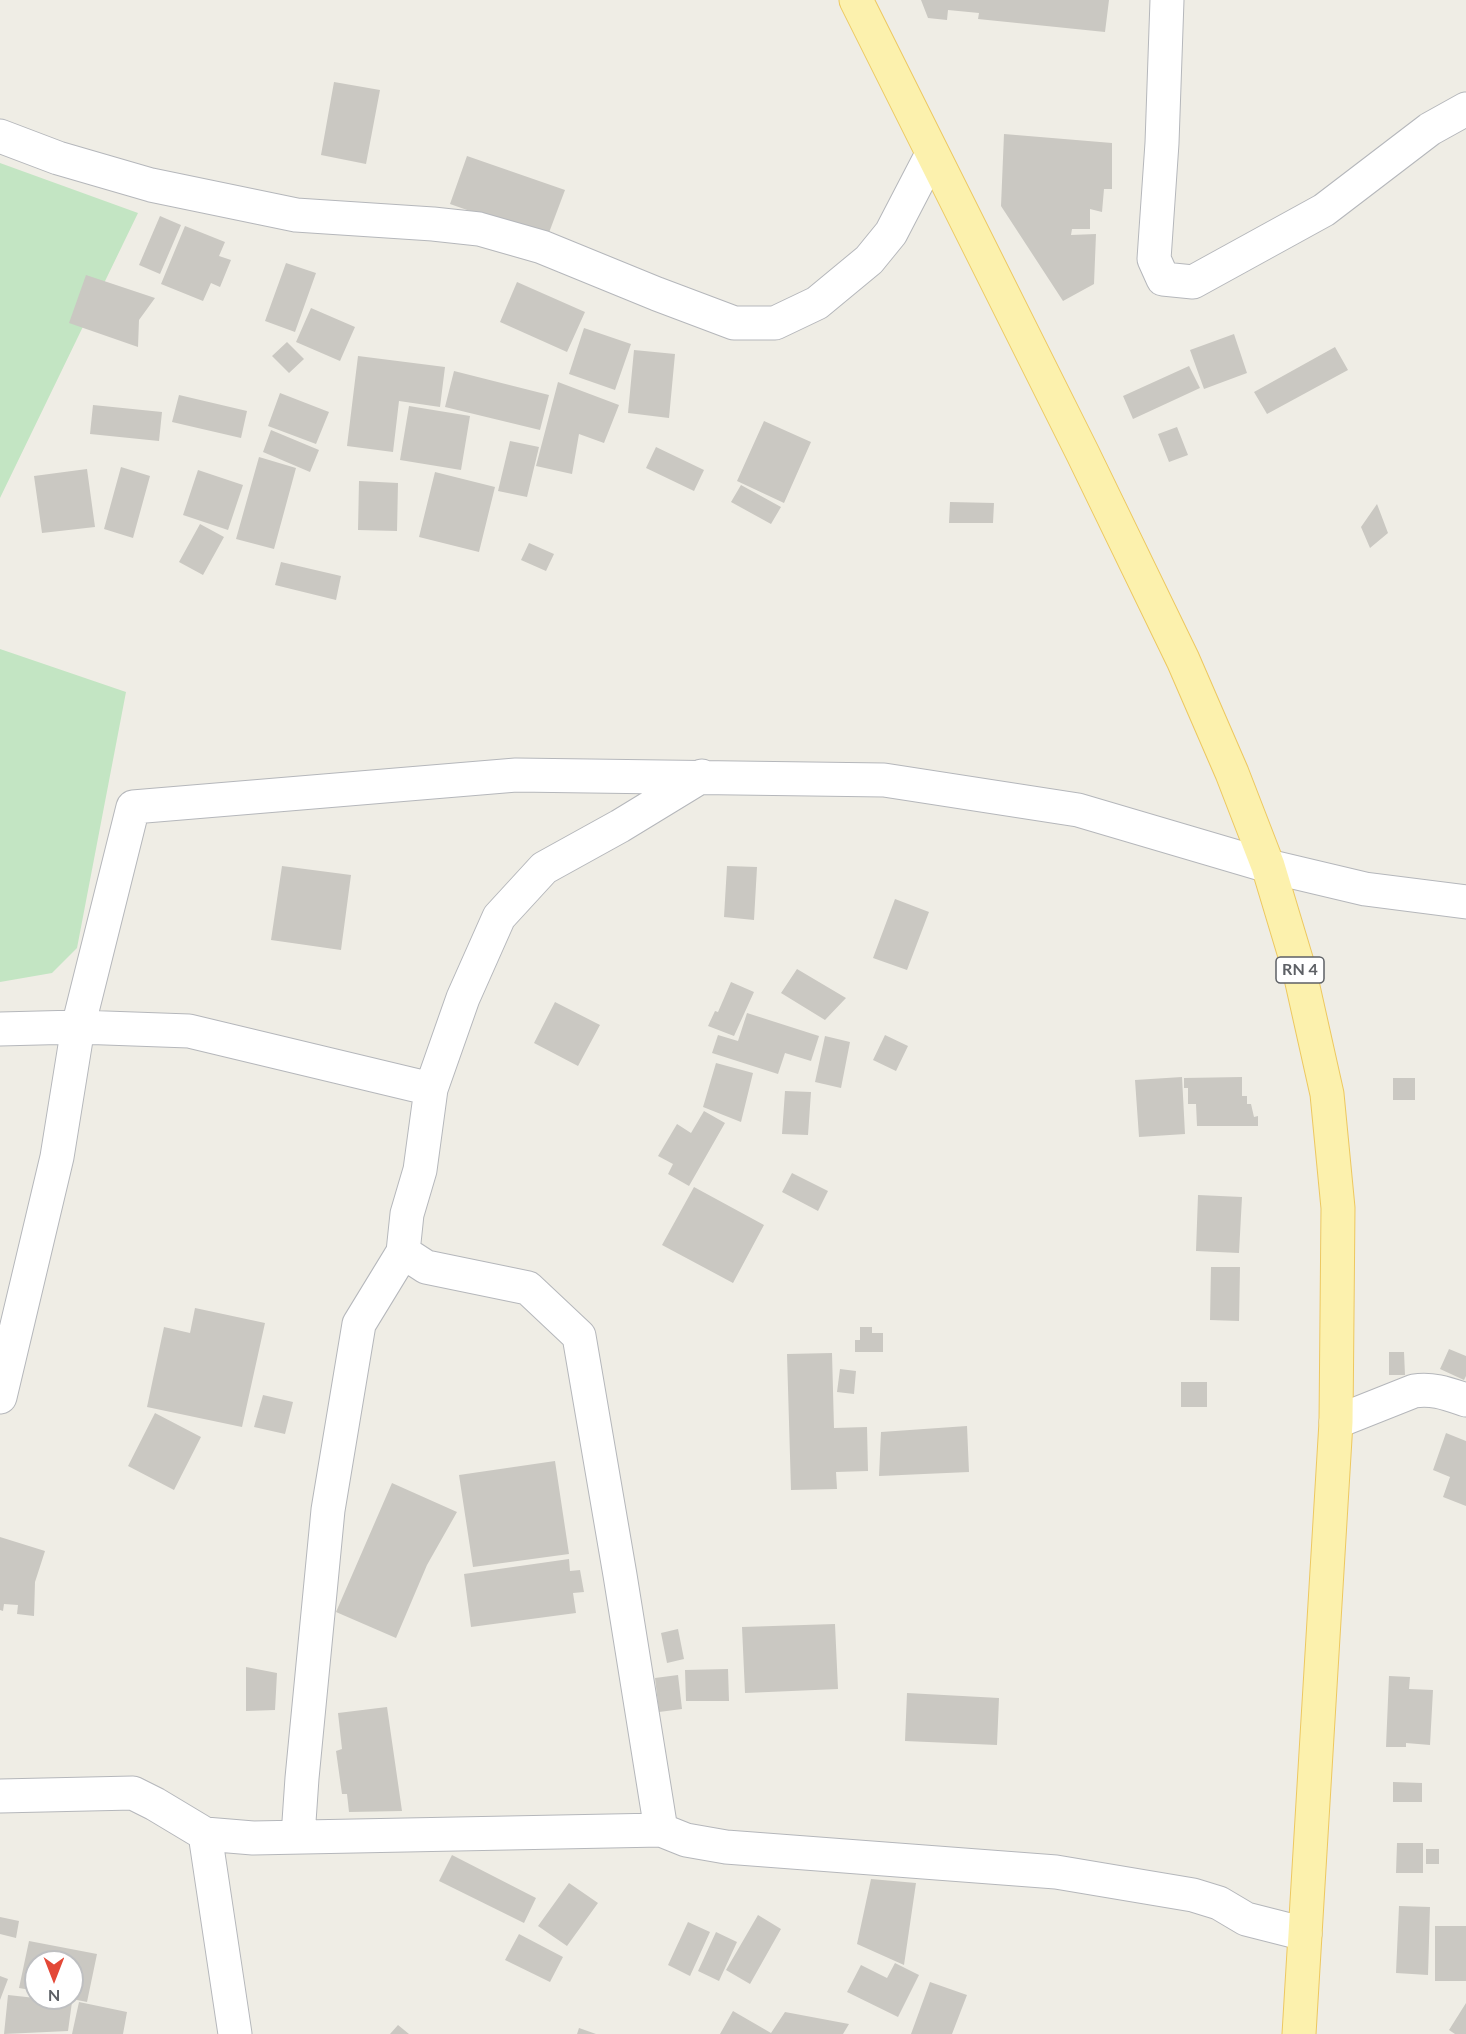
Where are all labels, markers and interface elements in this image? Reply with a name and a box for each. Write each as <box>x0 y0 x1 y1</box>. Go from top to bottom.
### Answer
road number: RN 4 <box>1276 957 1324 983</box>
north arrow <box>24 1950 84 2010</box>
text: N <box>48 1987 60 2006</box>

